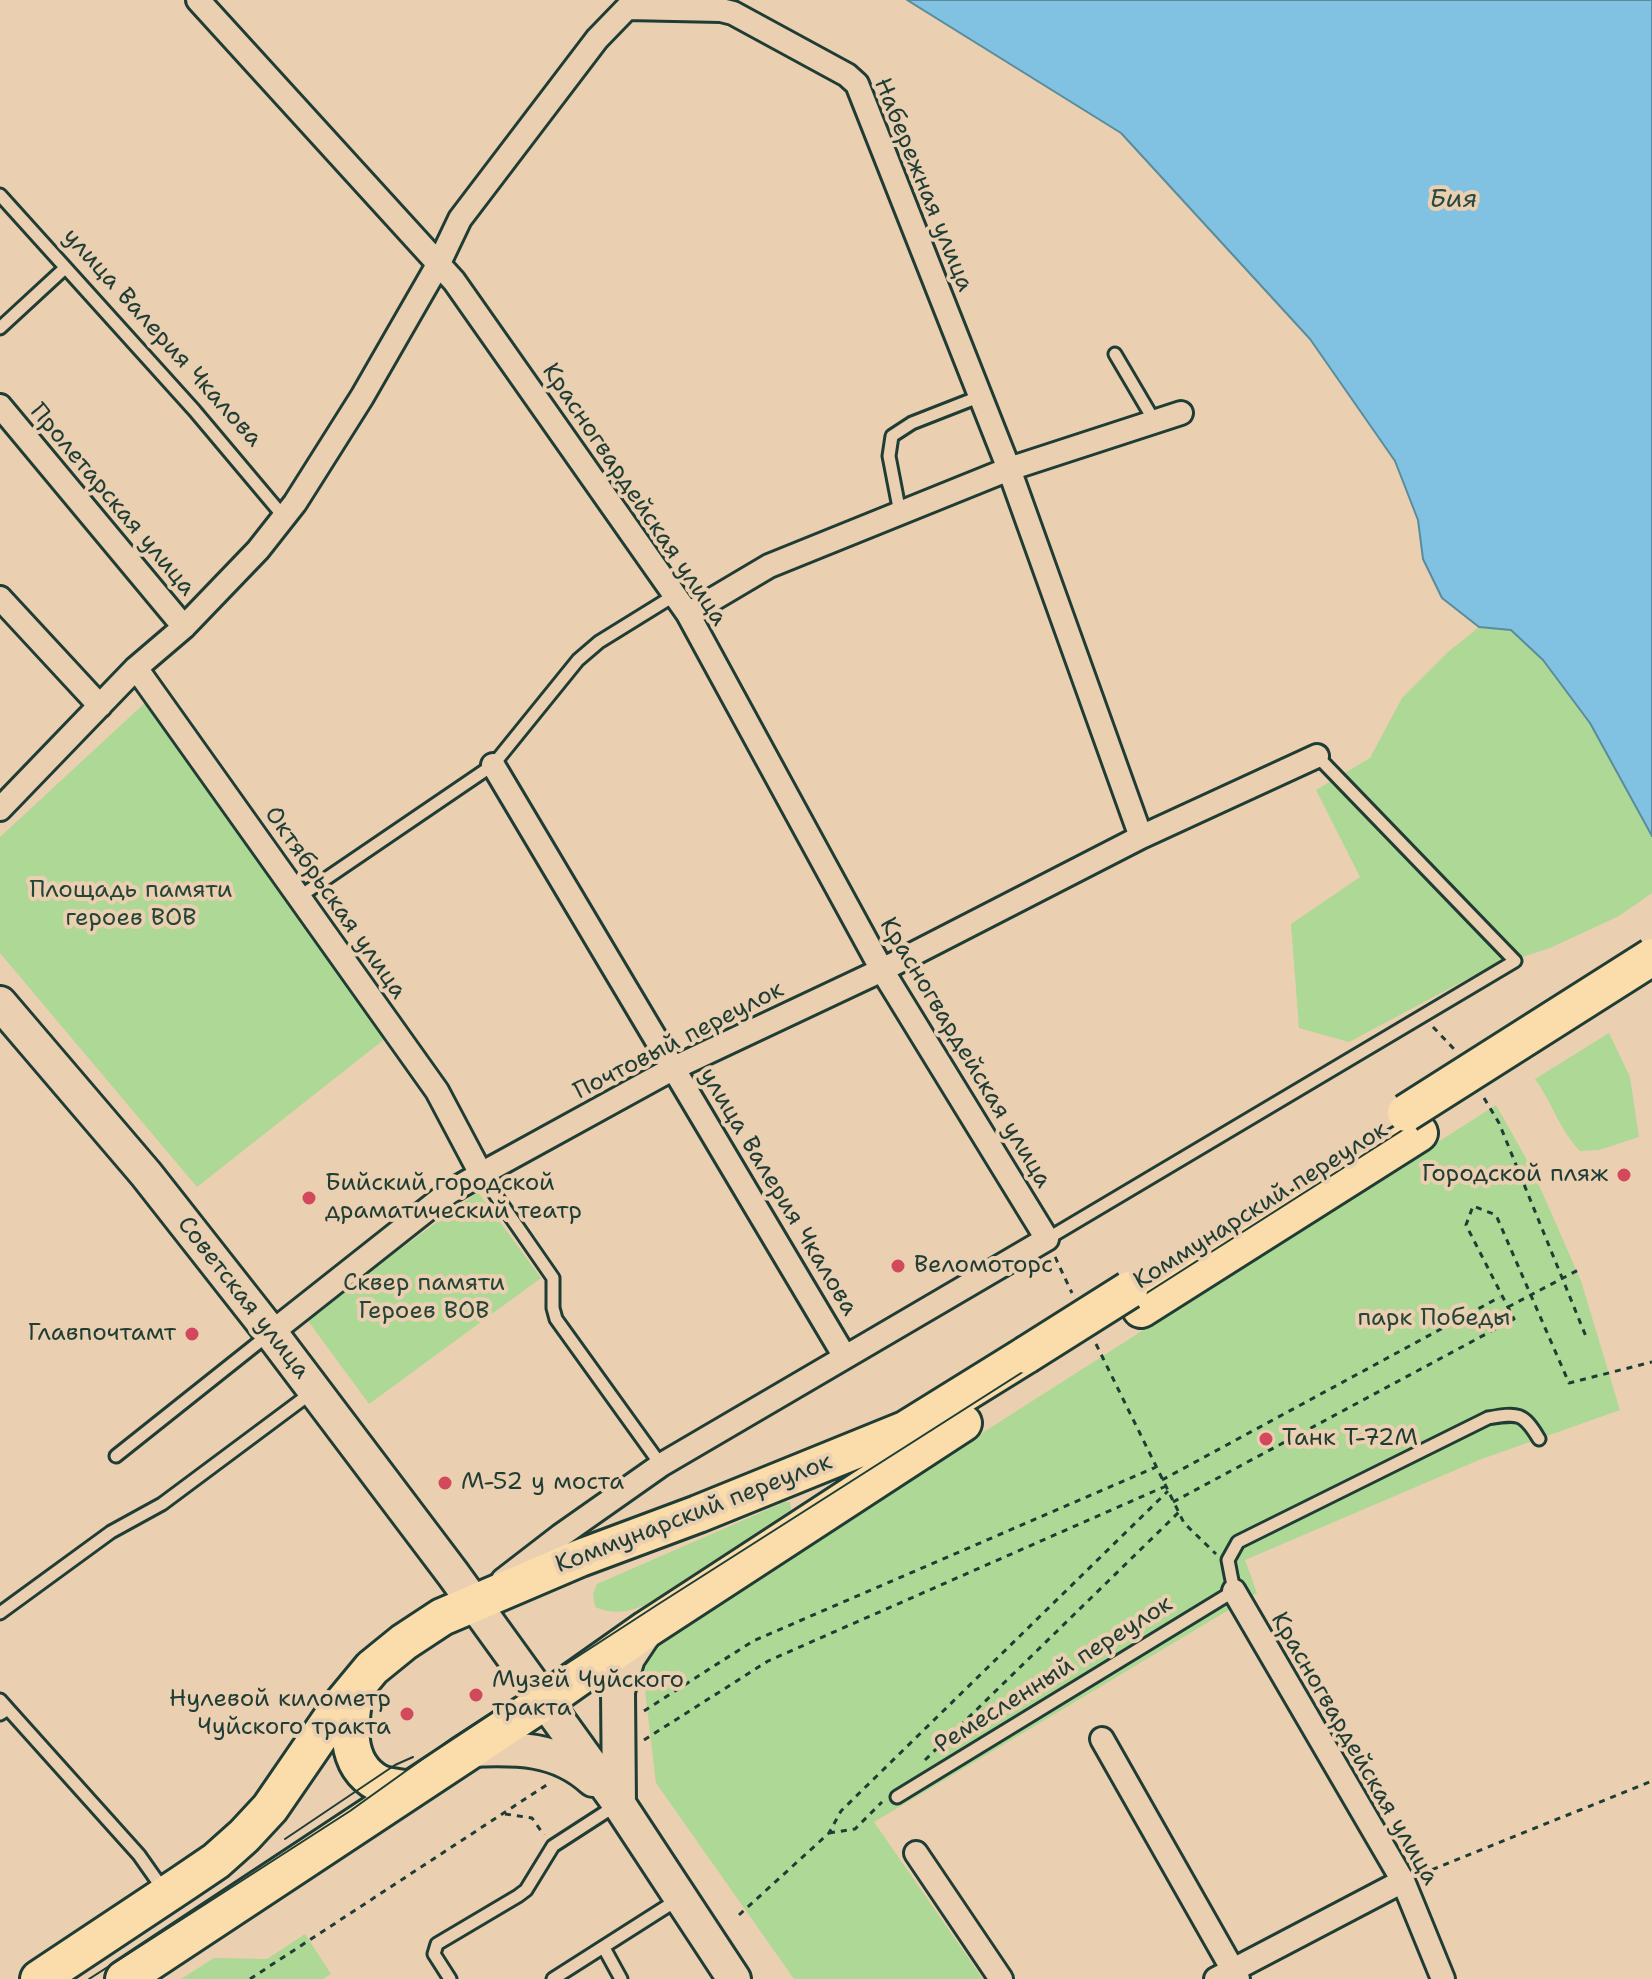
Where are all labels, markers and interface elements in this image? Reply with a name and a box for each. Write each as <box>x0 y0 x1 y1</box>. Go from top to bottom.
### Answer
street label: Набережная улица <box>867 74 979 296</box>
water label: Бия <box>1429 184 1477 216</box>
street label: улица Валерия Чкалова <box>56 223 268 453</box>
street label: Красногвардейская улица <box>535 358 733 632</box>
street label: Пролетарская улица <box>23 398 201 602</box>
street label: Октябрьская улица <box>258 801 412 1005</box>
park label: Площадь памяти героев ВОВ <box>29 877 233 933</box>
street label: Красногвардейская улица <box>873 913 1057 1193</box>
street label: Почтовый переулок <box>569 976 789 1106</box>
street label: улица Валерия Чкалова <box>693 1063 863 1321</box>
street label: Коммунарский переулок <box>1129 1116 1393 1296</box>
place label: Городской пляж <box>1422 1161 1608 1189</box>
marker: Городской пляж <box>1615 1166 1633 1184</box>
place label: Бийский городской драматический театр <box>325 1170 582 1226</box>
marker: Бийский городской драматический театр <box>300 1189 318 1207</box>
street label: Советская улица <box>171 1211 315 1385</box>
place label: Веломоторс <box>914 1252 1053 1280</box>
marker: Веломоторс <box>889 1257 907 1275</box>
park label: Сквер памяти Героев ВОВ <box>343 1270 505 1326</box>
park label: парк Победы <box>1357 1305 1511 1333</box>
place label: Главпочтамт <box>28 1320 176 1348</box>
marker: Главпочтамт <box>183 1325 201 1343</box>
place label: Танк Т-72М <box>1282 1425 1418 1453</box>
marker: Танк Т-72М <box>1257 1430 1275 1448</box>
street label: Коммунарский переулок <box>552 1448 836 1580</box>
place label: М-52 у моста <box>461 1469 624 1497</box>
marker: М-52 у моста <box>436 1474 454 1492</box>
street label: Ремесленный переулок <box>930 1590 1178 1760</box>
street label: Красногвардейская улица <box>1264 1607 1444 1891</box>
place label: Музей Чуйского тракта <box>492 1667 684 1723</box>
place label: Нулевой километр Чуйского тракта <box>169 1686 391 1742</box>
marker: Музей Чуйского тракта <box>467 1686 485 1704</box>
marker: Нулевой километр Чуйского тракта <box>398 1705 416 1723</box>

